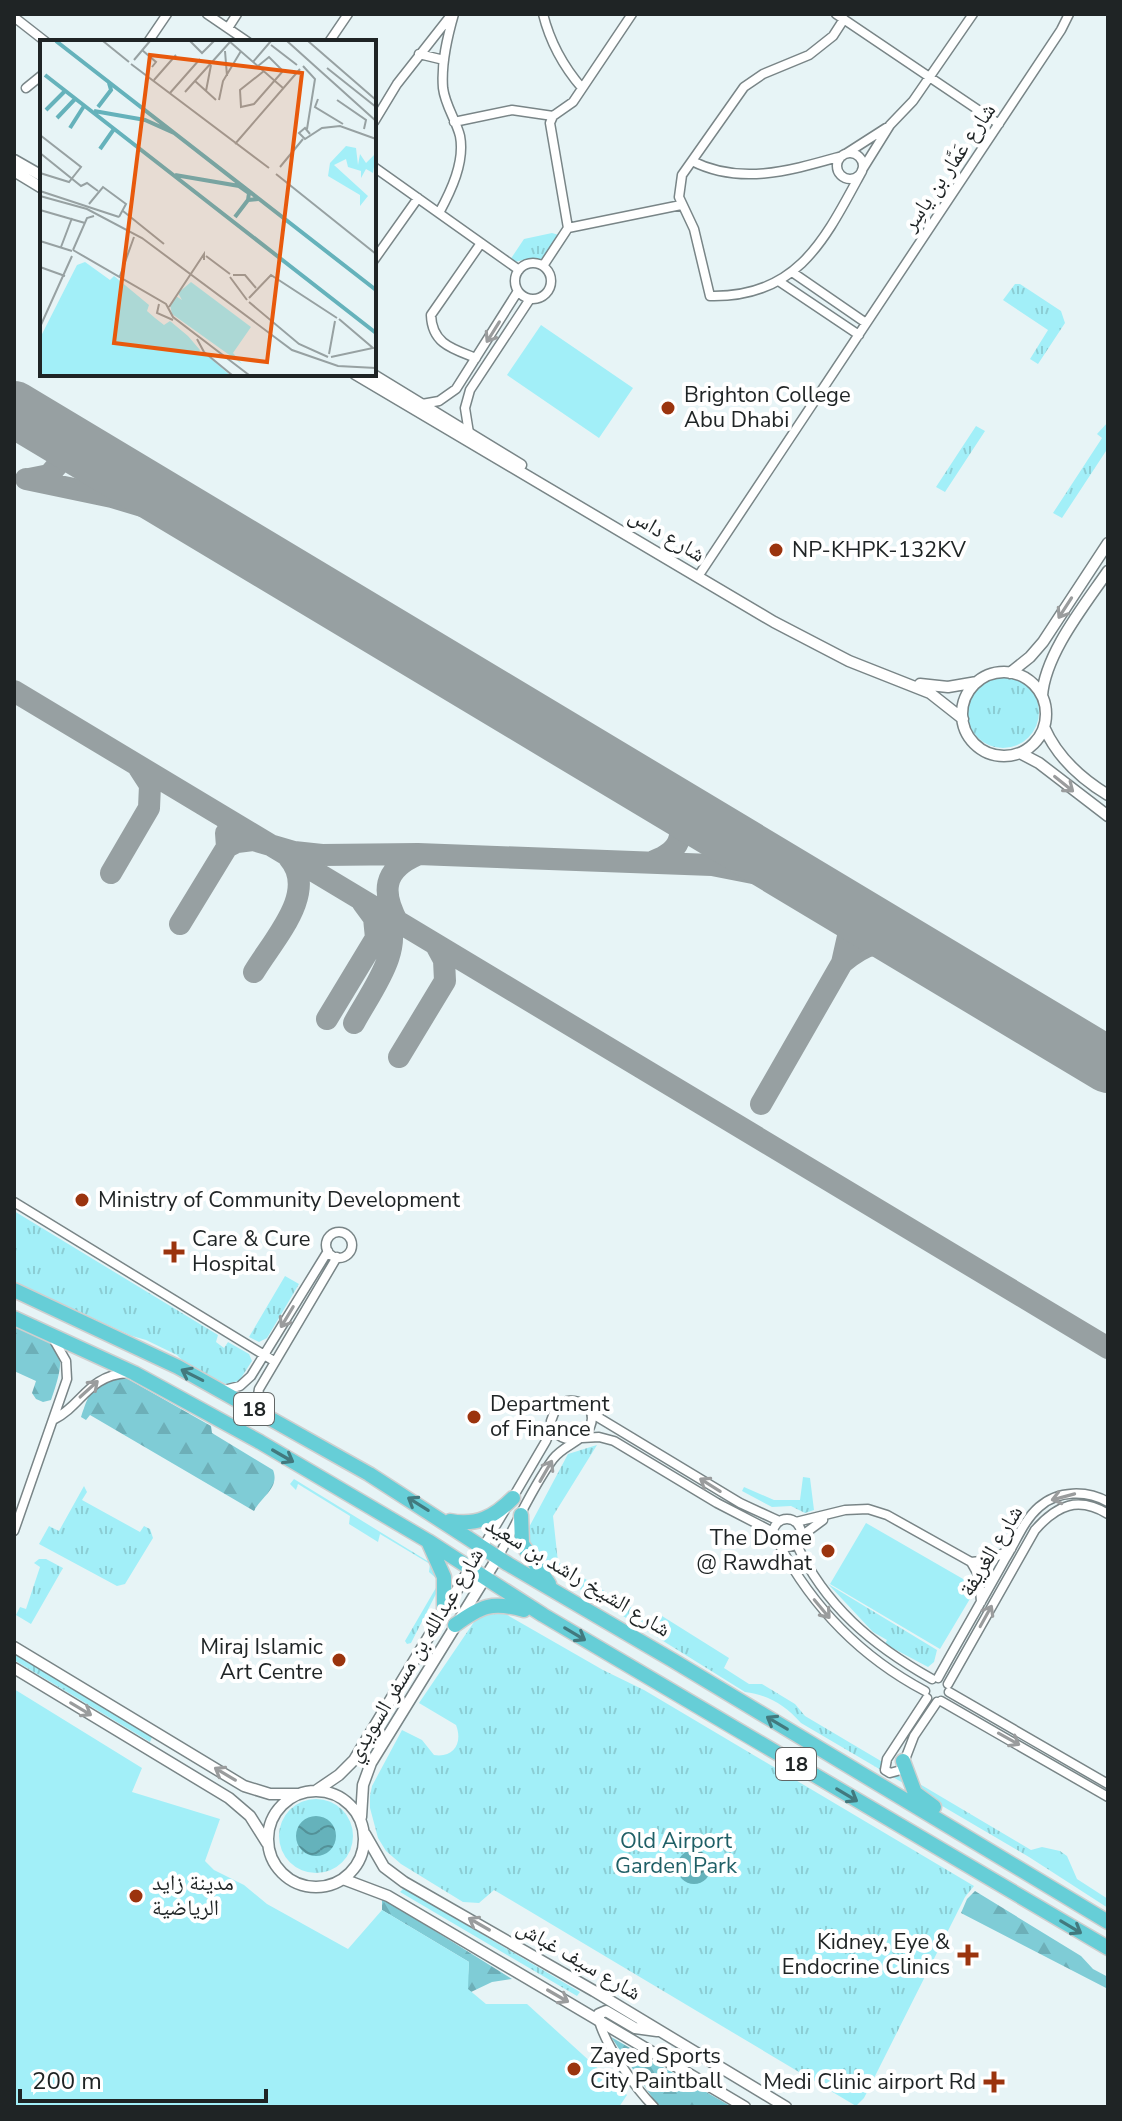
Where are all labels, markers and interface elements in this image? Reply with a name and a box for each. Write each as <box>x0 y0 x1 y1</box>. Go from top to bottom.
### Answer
inset map <box>40 40 376 376</box>
street label: شارع عَمَّار بن ياسِر <box>895 97 1003 238</box>
one-way arrow <box>484 320 501 342</box>
place label: Brighton College Abu Dhabi <box>684 380 851 435</box>
marker: Brighton College Abu Dhabi <box>659 399 677 417</box>
street label: شارع داس <box>623 500 711 570</box>
place label: NP-KHPK-132KV <box>792 535 967 565</box>
marker: NP-KHPK-132KV <box>767 541 785 559</box>
one-way arrow <box>1057 596 1073 619</box>
one-way arrow <box>1053 775 1074 792</box>
place label: Ministry of Community Development <box>98 1185 460 1215</box>
marker: Ministry of Community Development <box>73 1191 91 1209</box>
place label: Care & Cure Hospital <box>192 1224 310 1279</box>
marker: Care & Cure Hospital <box>163 1241 185 1263</box>
one-way arrow <box>279 1305 295 1328</box>
one-way arrow <box>181 1367 205 1382</box>
one-way arrow <box>79 1380 99 1398</box>
place label: Department of Finance <box>490 1389 610 1444</box>
road number: 18 <box>234 1393 274 1425</box>
marker: Department of Finance <box>465 1408 483 1426</box>
one-way arrow <box>270 1449 294 1464</box>
one-way arrow <box>538 1460 554 1483</box>
one-way arrow <box>699 1477 722 1493</box>
one-way arrow <box>1050 1490 1076 1505</box>
one-way arrow <box>407 1495 430 1511</box>
street label: شارع الغريفة <box>952 1500 1030 1602</box>
street label: شارع الشيخ راشد بن سعيد <box>480 1510 676 1644</box>
place label: The Dome @ Rawdhat <box>696 1523 812 1578</box>
street label: شارع عبدالله بن مسفر السويدي <box>339 1542 492 1769</box>
marker: The Dome @ Rawdhat <box>819 1542 837 1560</box>
one-way arrow <box>813 1599 831 1619</box>
one-way arrow <box>979 1605 995 1628</box>
one-way arrow <box>563 1626 586 1642</box>
place label: Miraj Islamic Art Centre <box>200 1632 323 1687</box>
marker: Miraj Islamic Art Centre <box>330 1651 348 1669</box>
one-way arrow <box>69 1701 92 1717</box>
one-way arrow <box>766 1715 789 1731</box>
one-way arrow <box>997 1732 1021 1747</box>
road number: 18 <box>776 1748 816 1780</box>
one-way arrow <box>214 1766 237 1782</box>
one-way arrow <box>835 1787 858 1803</box>
park label: Old Airport Garden Park <box>615 1826 738 1881</box>
place label: مدينة زايد الرياضية <box>152 1868 234 1923</box>
marker: مدينة زايد الرياضية <box>127 1887 145 1905</box>
street label: شارع سيف غباش <box>511 1912 647 2008</box>
one-way arrow <box>467 1916 491 1931</box>
one-way arrow <box>1059 1919 1082 1935</box>
place label: Kidney, Eye & Endocrine Clinics <box>782 1927 951 1982</box>
marker: Kidney, Eye & Endocrine Clinics <box>957 1944 979 1966</box>
one-way arrow <box>546 1989 570 2004</box>
place label: Zayed Sports City Paintball <box>590 2041 723 2096</box>
scale bar <box>20 2053 266 2103</box>
marker: Zayed Sports City Paintball <box>565 2060 583 2078</box>
text: 200 m <box>32 2065 102 2097</box>
place label: Medi Clinic airport Rd <box>763 2067 976 2097</box>
marker: Medi Clinic airport Rd <box>983 2071 1005 2093</box>

